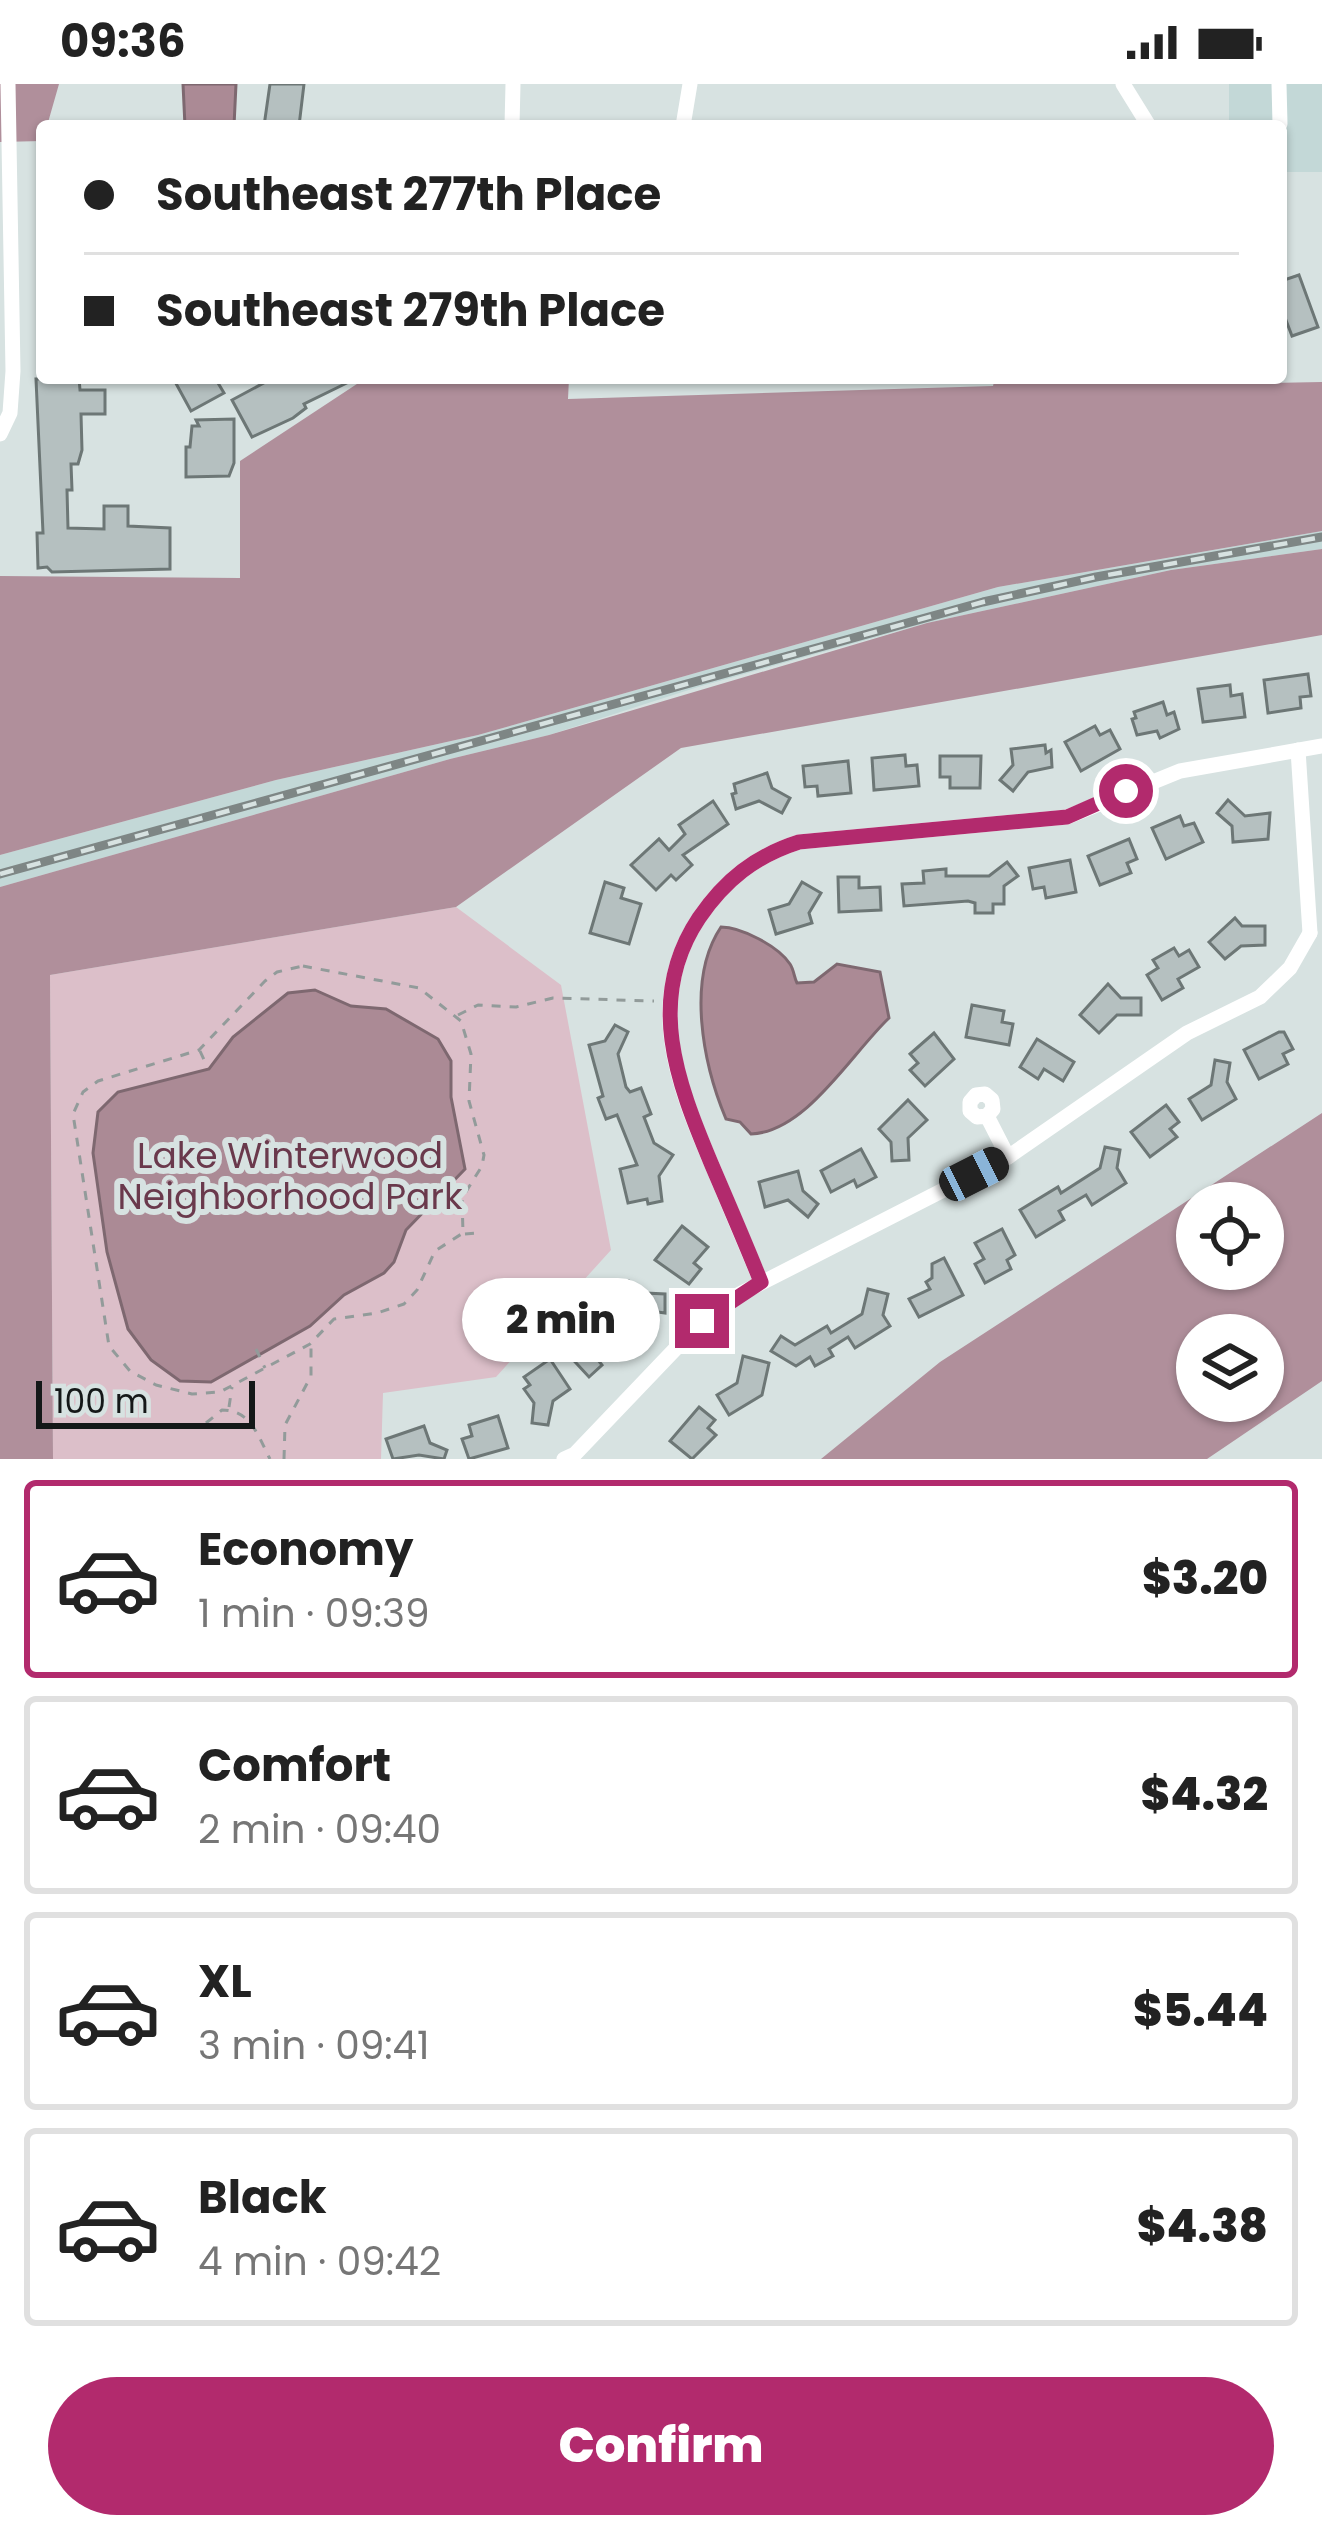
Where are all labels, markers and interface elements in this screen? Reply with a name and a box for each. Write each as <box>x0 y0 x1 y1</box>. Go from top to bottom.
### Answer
text: 09:36 <box>60 10 186 73</box>
text: Southeast 277th Place <box>156 163 661 226</box>
text: Southeast 279th Place <box>156 279 665 342</box>
route start <box>1099 764 1153 818</box>
park label: Lake Winterwood Neighborhood Park <box>118 1130 463 1222</box>
car <box>934 1142 1014 1206</box>
map controls <box>1176 1182 1284 1422</box>
button: locate <box>1176 1182 1284 1290</box>
callout: 2 min <box>462 1279 660 1363</box>
text: 2 min <box>506 1292 616 1347</box>
route end <box>675 1294 729 1348</box>
button: layers <box>1176 1314 1284 1422</box>
scale bar <box>36 1375 255 1428</box>
text: 100 m <box>54 1378 149 1425</box>
text: Economy <box>198 1518 413 1581</box>
icon: car <box>54 1525 162 1633</box>
text: $3.20 <box>1142 1547 1268 1610</box>
text: 1 min · 09:39 <box>198 1586 430 1641</box>
text: Comfort <box>198 1734 391 1797</box>
icon: car <box>54 1741 162 1849</box>
text: $4.32 <box>1141 1763 1268 1826</box>
text: 2 min · 09:40 <box>198 1802 441 1857</box>
text: XL <box>198 1950 252 2013</box>
icon: car <box>54 1957 162 2065</box>
text: $5.44 <box>1133 1979 1268 2042</box>
text: 3 min · 09:41 <box>198 2018 430 2073</box>
text: Black <box>198 2166 327 2229</box>
icon: car <box>54 2173 162 2281</box>
text: $4.38 <box>1137 2195 1268 2258</box>
text: 4 min · 09:42 <box>198 2234 441 2289</box>
button: Confirm <box>48 2377 1274 2515</box>

